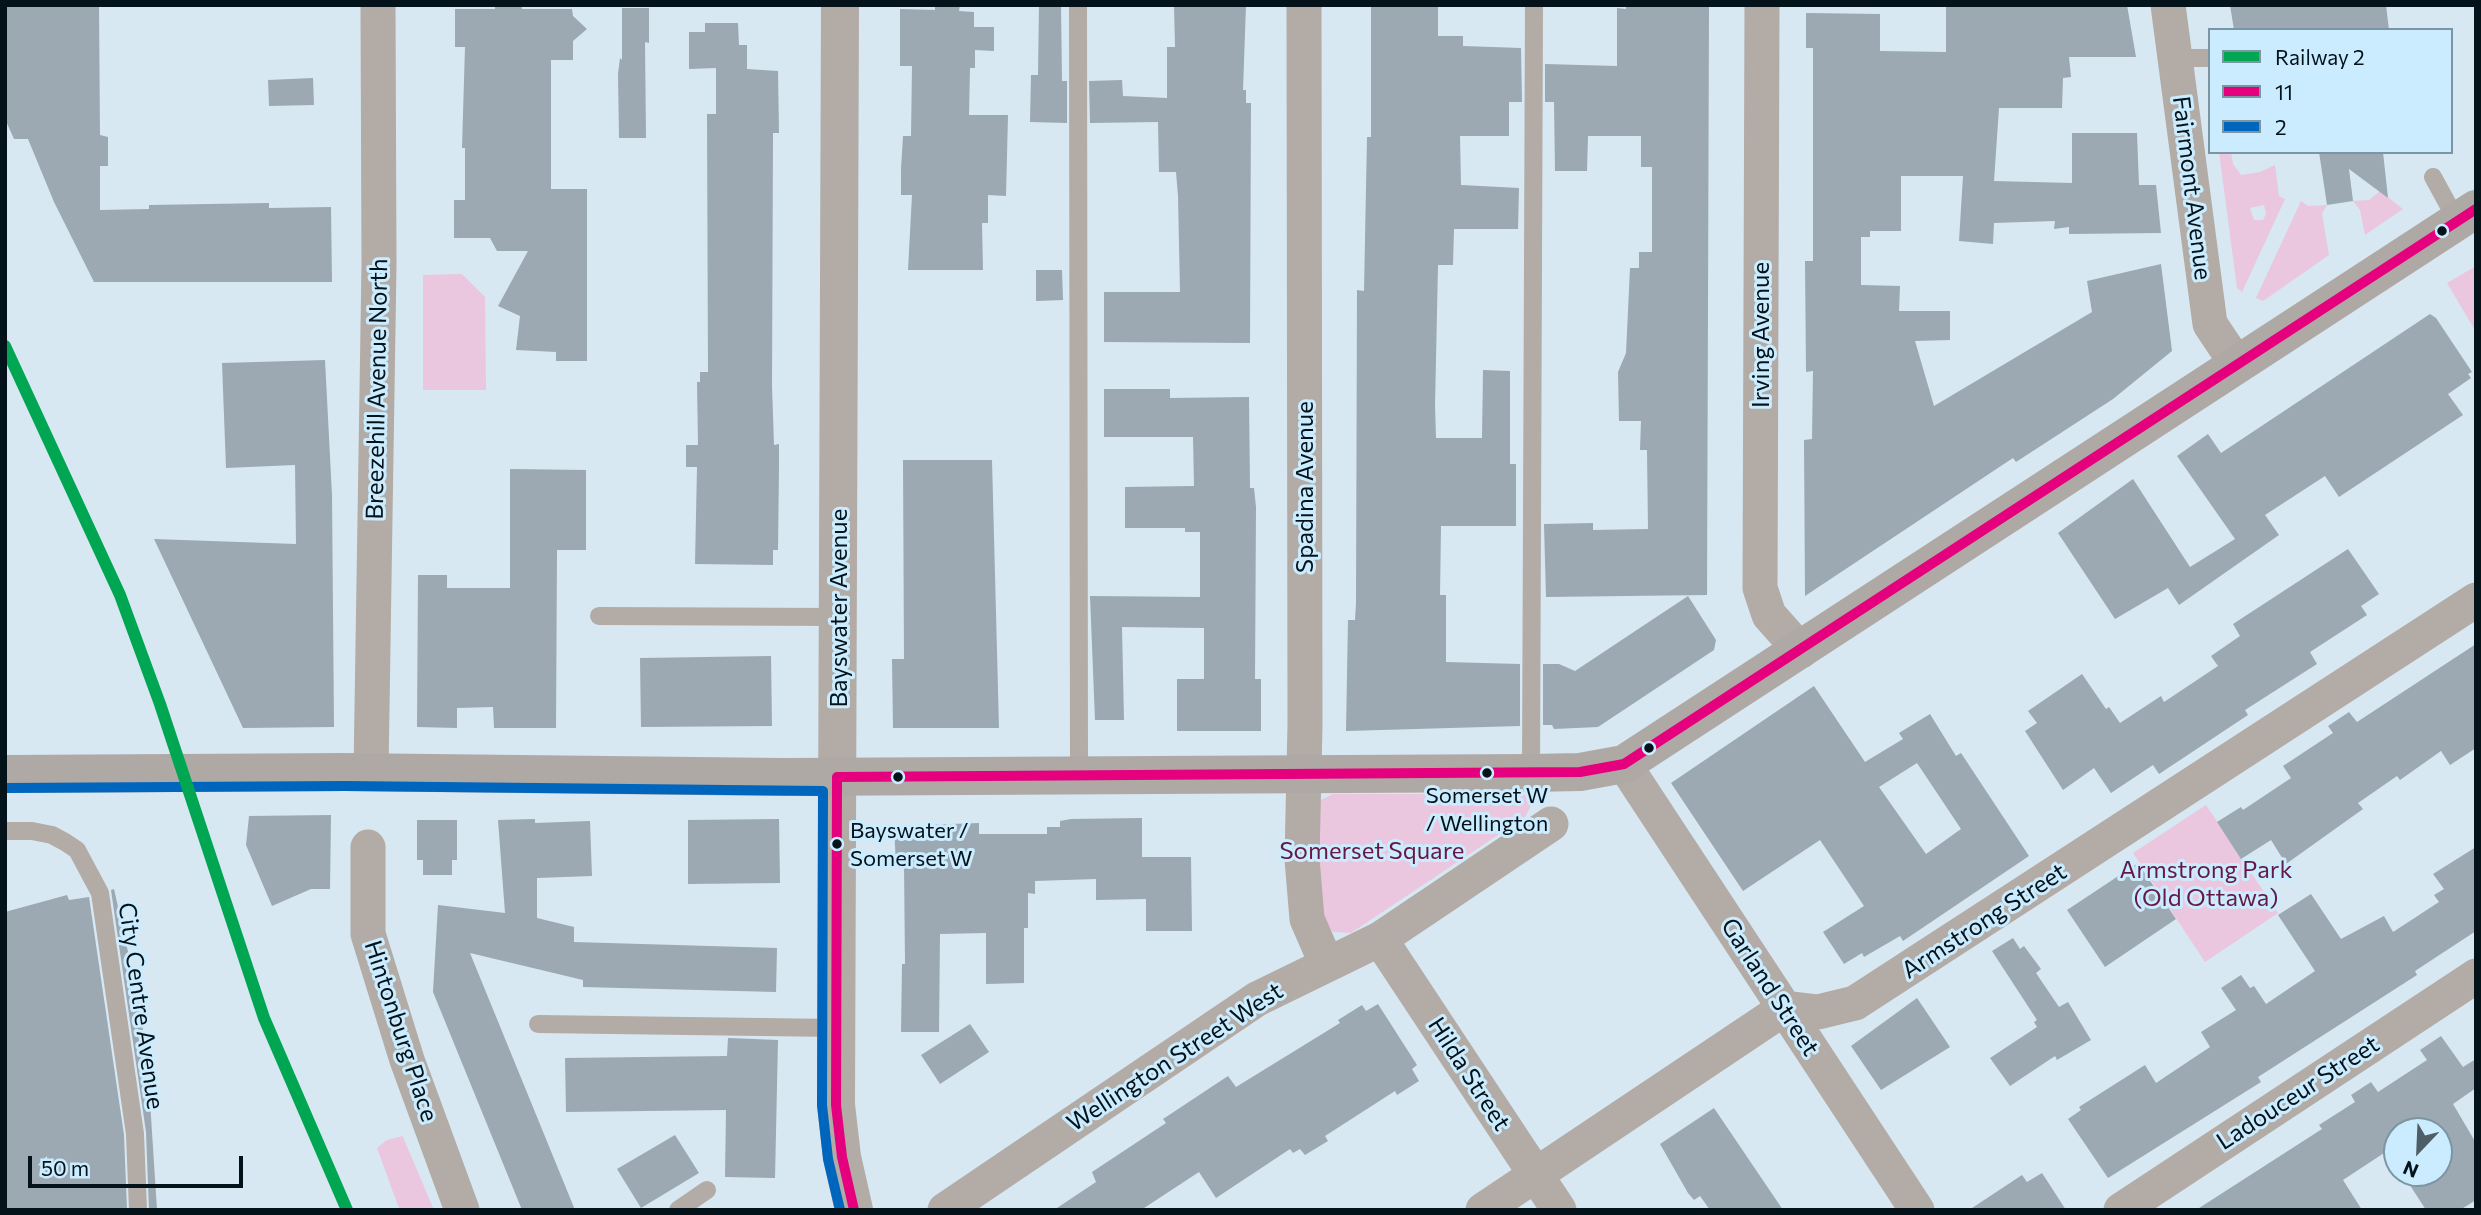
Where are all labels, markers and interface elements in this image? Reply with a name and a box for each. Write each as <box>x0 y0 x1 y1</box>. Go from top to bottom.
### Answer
legend <box>2208 28 2453 154</box>
text: Railway 2 <box>2275 44 2365 69</box>
text: 11 <box>2275 79 2293 104</box>
street label: Fairmont Avenue <box>2166 94 2218 282</box>
text: 2 <box>2275 114 2287 139</box>
unlabelled marker <box>2435 224 2449 238</box>
street label: Breezehill Avenue North <box>360 258 394 520</box>
street label: Irving Avenue <box>1747 262 1775 408</box>
street label: Spadina Avenue <box>1291 401 1319 573</box>
street label: Bayswater Avenue <box>825 509 853 707</box>
unlabelled marker <box>1642 741 1656 755</box>
marker: Somerset W / Wellington <box>1480 766 1494 780</box>
unlabelled marker <box>891 770 905 784</box>
place label: Somerset W / Wellington <box>1426 783 1548 834</box>
place label: Bayswater / Somerset W <box>850 818 972 870</box>
marker: Bayswater / Somerset W <box>830 837 844 851</box>
park label: Somerset Square <box>1280 837 1464 865</box>
park label: Armstrong Park (Old Ottawa) <box>2120 856 2292 912</box>
street label: Armstrong Street <box>1896 857 2072 985</box>
street label: City Centre Avenue <box>112 901 170 1111</box>
street label: Garland Street <box>1715 913 1825 1061</box>
street label: Hintonburg Place <box>358 937 444 1125</box>
street label: Wellington Street West <box>1062 976 1288 1138</box>
street label: Hilda Street <box>1422 1012 1516 1136</box>
street label: Ladouceur Street <box>2211 1030 2385 1156</box>
north arrow <box>2383 1117 2453 1187</box>
scale bar <box>32 1142 247 1186</box>
text: 50 m <box>41 1155 89 1180</box>
text: N <box>2399 1157 2421 1183</box>

